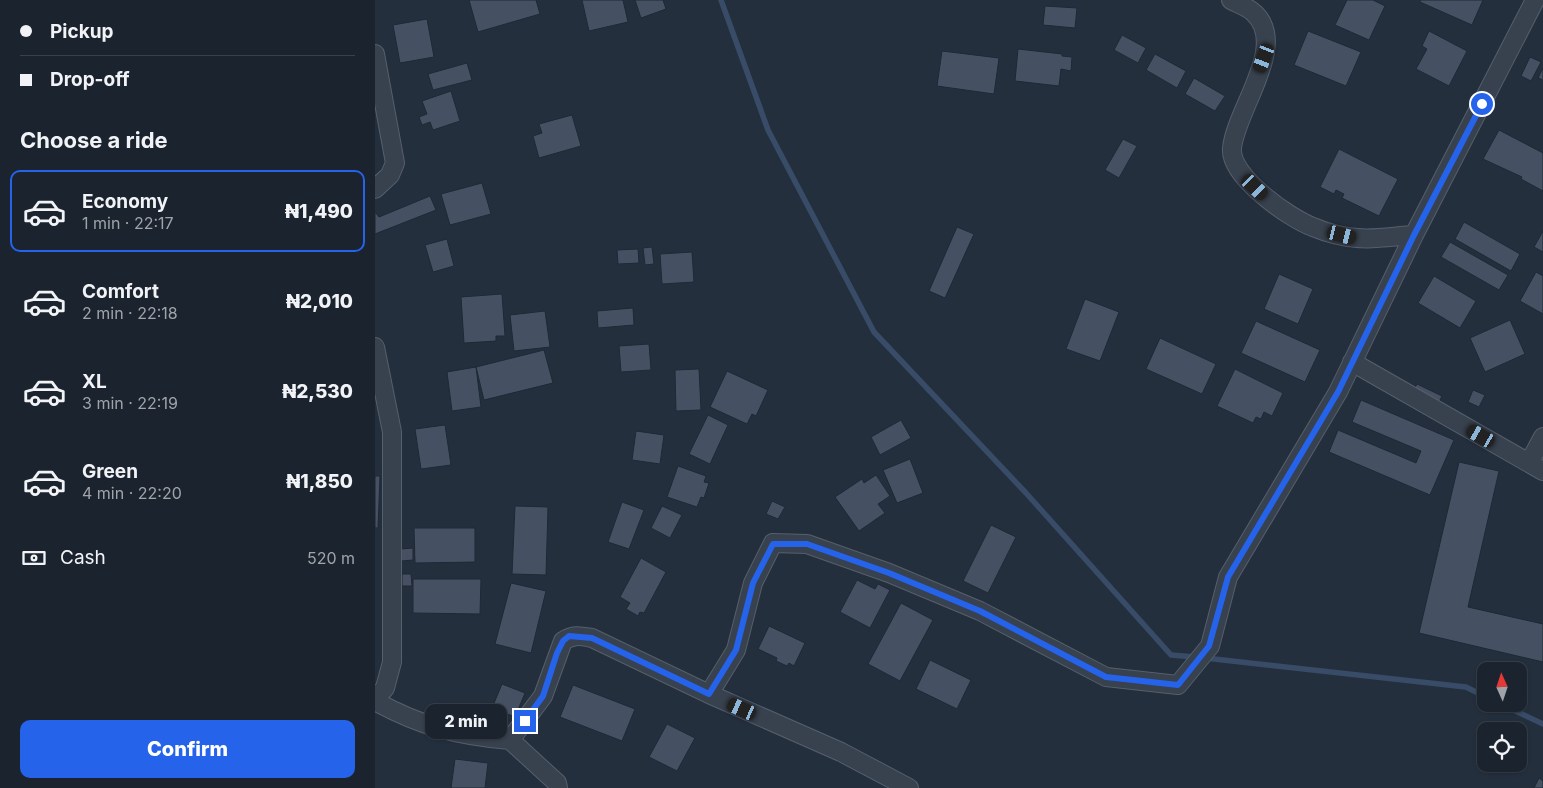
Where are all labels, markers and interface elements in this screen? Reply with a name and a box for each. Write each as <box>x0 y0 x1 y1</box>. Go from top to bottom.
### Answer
text: Pickup <box>50 20 113 43</box>
car <box>1251 41 1276 75</box>
text: Drop-off <box>50 68 130 91</box>
route start <box>1471 93 1493 115</box>
text: Choose a ride <box>20 127 168 153</box>
car <box>1239 171 1271 203</box>
icon: car <box>22 189 67 234</box>
text: Economy <box>82 190 168 213</box>
text: ₦1,490 <box>285 200 353 223</box>
text: 1 min · 22:17 <box>82 213 174 233</box>
car <box>1325 224 1358 246</box>
icon: car <box>22 279 67 324</box>
text: Comfort <box>82 280 159 303</box>
text: ₦2,010 <box>286 290 353 313</box>
text: 2 min · 22:18 <box>82 303 178 323</box>
icon: car <box>22 369 67 414</box>
text: XL <box>82 370 107 393</box>
text: ₦2,530 <box>282 380 353 403</box>
text: 3 min · 22:19 <box>82 393 178 413</box>
car <box>1464 422 1497 450</box>
icon: car <box>22 459 67 504</box>
text: Green <box>82 460 138 483</box>
text: ₦1,850 <box>286 470 353 493</box>
text: 4 min · 22:20 <box>82 483 182 503</box>
icon: cash <box>20 544 48 572</box>
text: Cash <box>60 546 106 569</box>
text: 520 m <box>307 548 355 568</box>
north arrow <box>1477 662 1527 712</box>
map controls <box>1477 662 1527 772</box>
car <box>725 696 758 722</box>
callout: 2 min <box>425 704 507 738</box>
route end <box>514 710 536 732</box>
text: 2 min <box>444 711 488 731</box>
button: Confirm <box>20 720 355 778</box>
button: locate <box>1477 722 1527 772</box>

